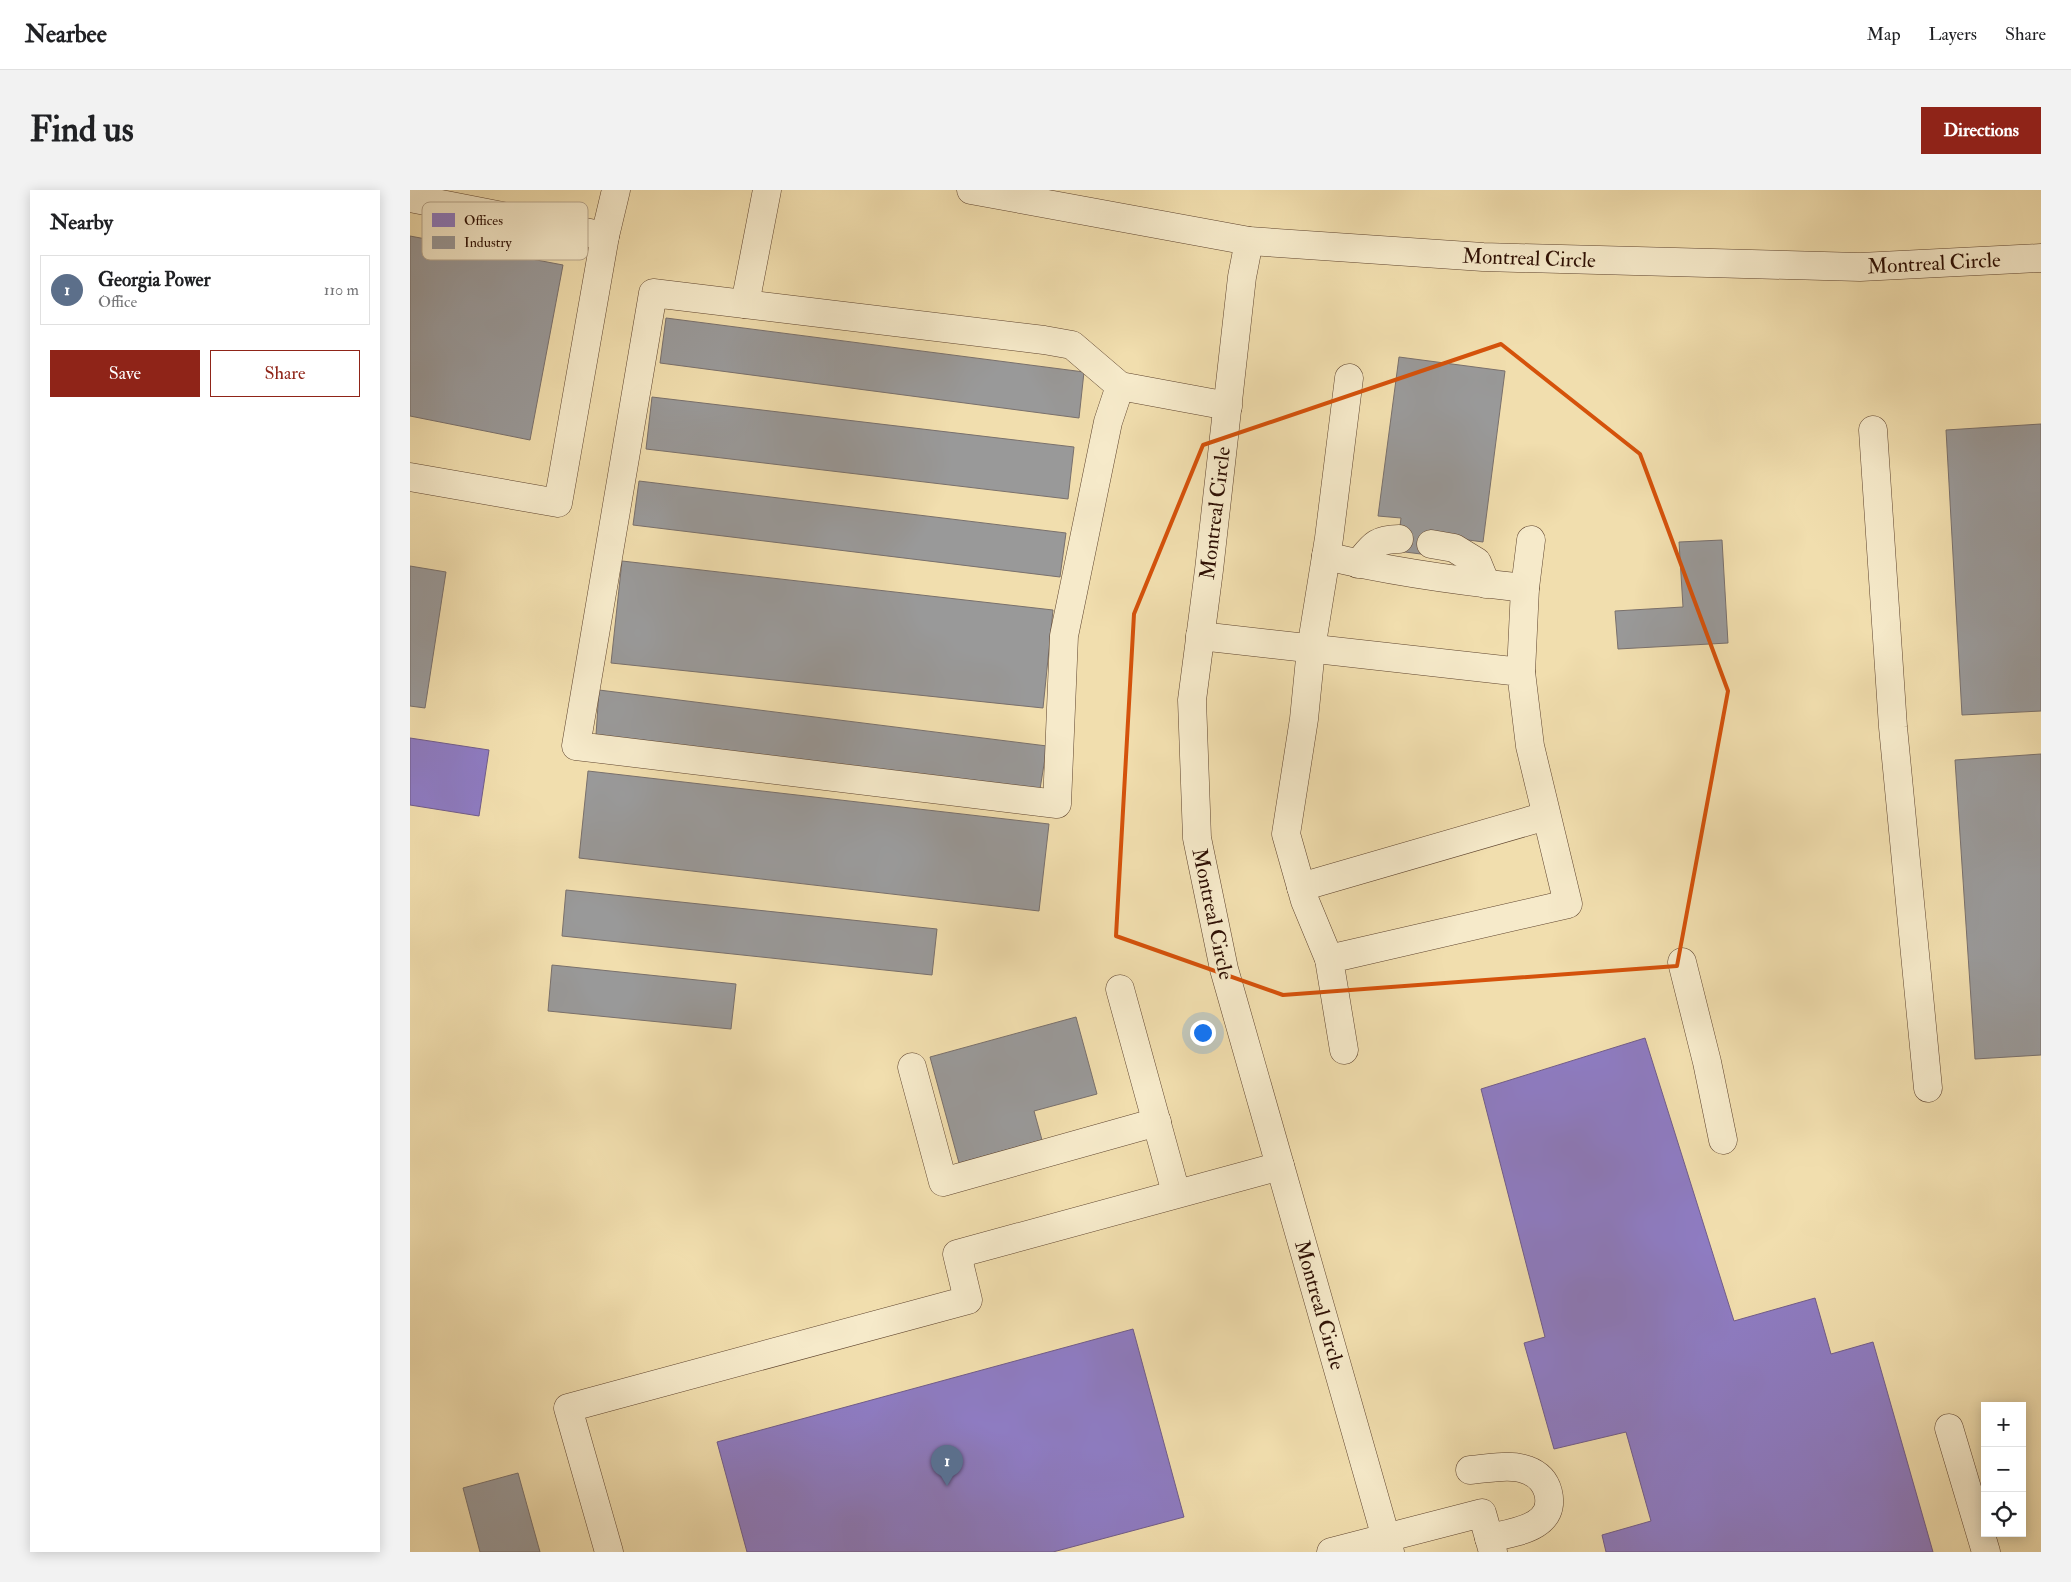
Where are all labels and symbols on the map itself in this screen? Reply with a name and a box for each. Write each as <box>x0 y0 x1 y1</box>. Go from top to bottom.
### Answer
legend <box>422 202 588 260</box>
text: Offices <box>464 212 503 229</box>
text: Industry <box>464 234 513 252</box>
street label: Montreal Circle <box>1462 243 1596 274</box>
street label: Montreal Circle <box>1867 247 2002 280</box>
street label: Montreal Circle <box>1194 445 1237 581</box>
street label: Montreal Circle <box>1185 846 1240 982</box>
your location <box>1190 1020 1216 1046</box>
street label: Montreal Circle <box>1288 1237 1351 1373</box>
pin: 1 <box>931 1445 963 1486</box>

